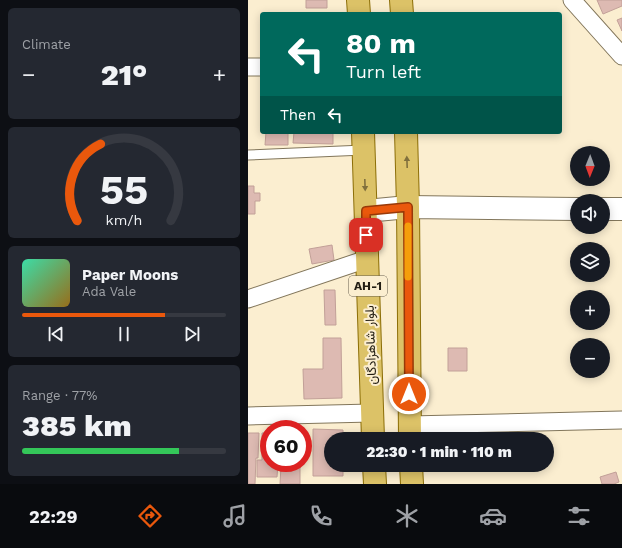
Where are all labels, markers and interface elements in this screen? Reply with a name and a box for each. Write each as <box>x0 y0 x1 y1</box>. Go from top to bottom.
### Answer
text: 80 m <box>346 27 416 60</box>
icon: left <box>280 28 332 80</box>
text: Climate <box>22 37 71 52</box>
text: 21° <box>101 57 147 92</box>
text: Turn left <box>346 61 421 82</box>
text: − <box>22 62 35 87</box>
text: + <box>213 62 226 87</box>
icon: left <box>324 104 346 126</box>
text: Then <box>280 106 316 124</box>
north arrow <box>570 146 610 186</box>
map controls <box>570 146 610 378</box>
one-way arrow <box>403 156 410 168</box>
text: 55 <box>100 164 148 213</box>
one-way arrow <box>362 179 368 192</box>
button: sound <box>570 194 610 234</box>
text: km/h <box>106 211 142 227</box>
pin <box>349 218 383 252</box>
icon: arrive <box>355 224 377 246</box>
button: layers <box>570 242 610 282</box>
text: Paper Moons <box>82 266 178 284</box>
road number: AH-1 <box>349 276 387 296</box>
text: Ada Vale <box>82 284 136 299</box>
button: + <box>570 290 610 330</box>
street label: بلوار شاهزادگان <box>362 305 380 385</box>
icon: previous <box>45 323 67 345</box>
icon: pause <box>113 323 135 345</box>
icon: next <box>181 323 203 345</box>
button: − <box>570 338 610 378</box>
position arrow <box>388 373 430 415</box>
text: Range · 77% <box>22 388 97 403</box>
text: 385 km <box>22 408 132 443</box>
speed limit sign: 60 <box>260 420 312 472</box>
text: 22:30 · 1 min · 110 m <box>366 443 512 461</box>
icon: directions <box>136 502 164 530</box>
icon: music <box>221 502 249 530</box>
icon: phone <box>307 502 335 530</box>
icon: climate <box>393 502 421 530</box>
icon: car <box>479 502 507 530</box>
icon: filters <box>565 502 593 530</box>
text: 22:29 <box>29 506 78 527</box>

